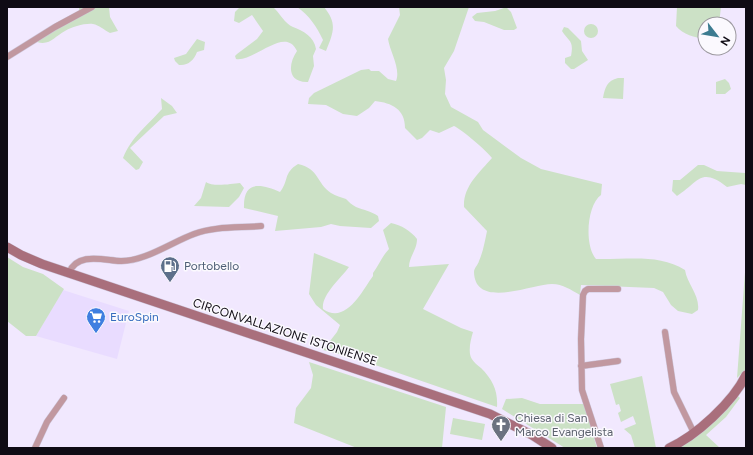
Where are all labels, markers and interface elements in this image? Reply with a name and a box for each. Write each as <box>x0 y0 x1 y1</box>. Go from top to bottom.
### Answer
north arrow <box>697 16 737 56</box>
text: N <box>717 34 733 48</box>
fuel station icon: Portobello <box>159 255 181 283</box>
place label: Portobello <box>184 259 239 273</box>
street label: CIRCONVALLAZIONE ISTONIENSE <box>191 296 379 368</box>
supermarket icon: EuroSpin <box>85 306 107 334</box>
place label: EuroSpin <box>110 310 159 324</box>
place label: Chiesa di San Marco Evangelista <box>515 411 613 439</box>
church icon: Chiesa di San Marco Evangelista <box>490 414 512 442</box>

